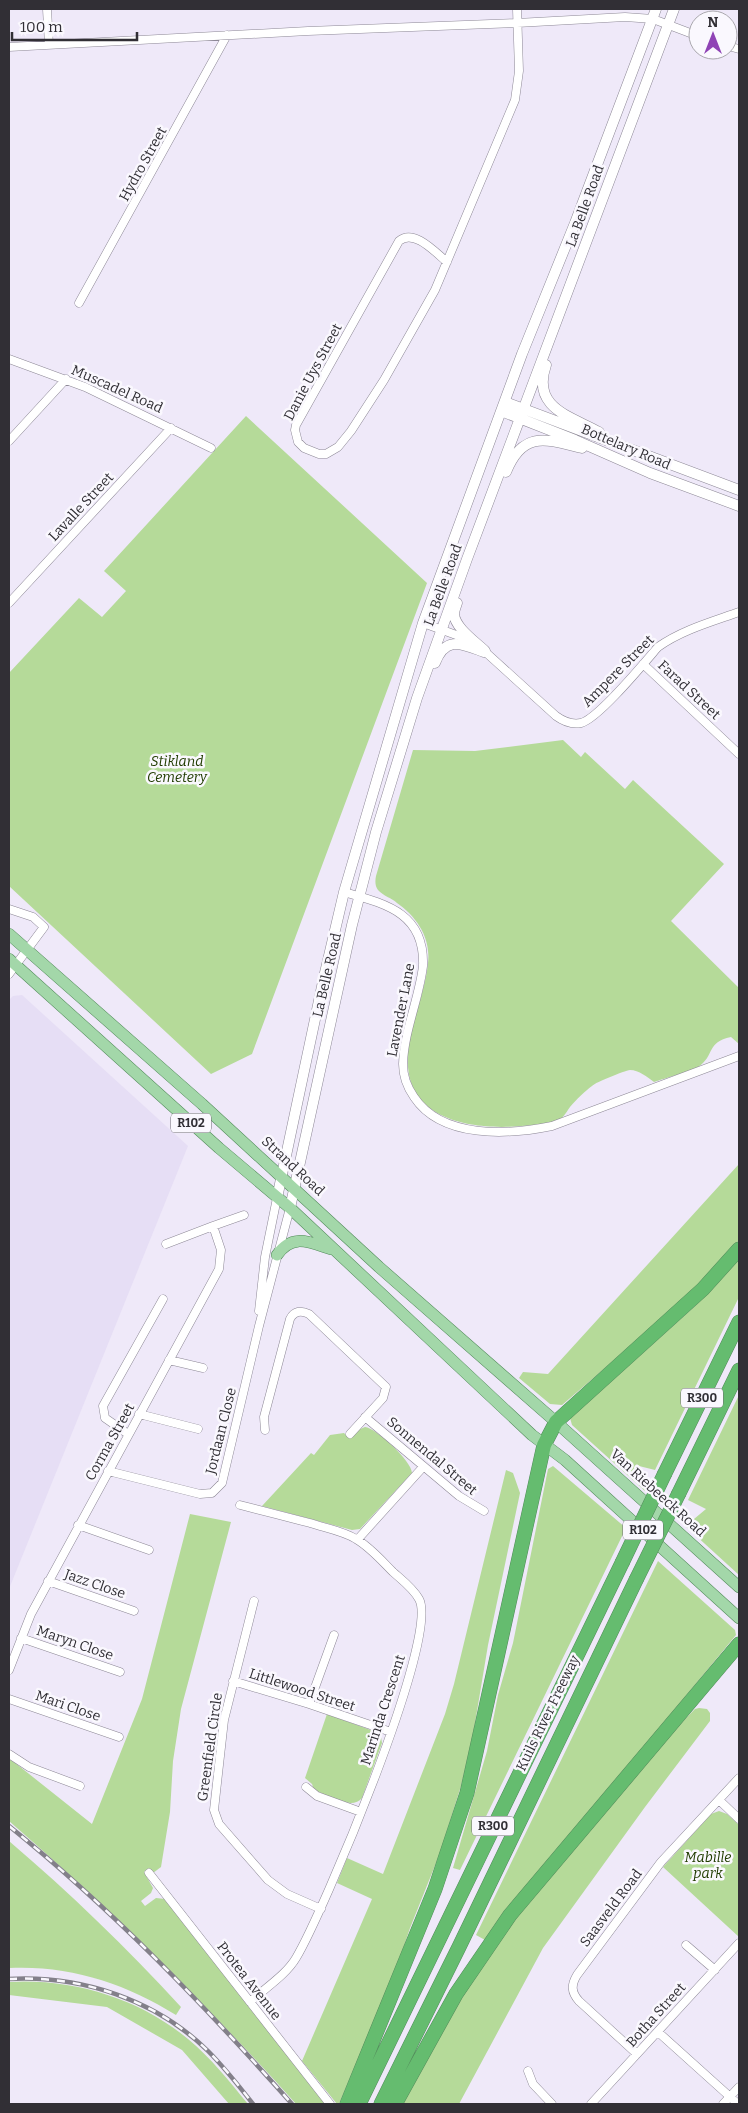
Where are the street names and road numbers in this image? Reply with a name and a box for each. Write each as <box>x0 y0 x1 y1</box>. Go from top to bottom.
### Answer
street label: Hydro Street <box>116 124 170 204</box>
street label: La Belle Road <box>562 163 608 249</box>
street label: Danie Uys Street <box>280 321 346 423</box>
street label: Muscadel Road <box>69 361 165 417</box>
street label: Bottelary Road <box>579 421 673 473</box>
street label: Lavalle Street <box>45 469 117 545</box>
street label: La Belle Road <box>420 542 466 628</box>
street label: Ampere Street <box>578 631 658 711</box>
street label: Farad Street <box>654 657 724 723</box>
street label: La Belle Road <box>309 931 345 1019</box>
street label: Lavender Lane <box>384 962 418 1058</box>
road number: R102 <box>171 1114 211 1132</box>
street label: Strand Road <box>258 1133 328 1199</box>
street label: Jordaan Close <box>202 1386 240 1477</box>
road number: R300 <box>681 1389 723 1408</box>
street label: Corma Street <box>82 1400 138 1484</box>
street label: Sonnendal Street <box>383 1413 481 1499</box>
street label: Van Riebeeck Road <box>607 1446 709 1540</box>
road number: R102 <box>623 1520 663 1540</box>
street label: Jazz Close <box>61 1565 128 1602</box>
street label: Maryn Close <box>34 1622 116 1664</box>
street label: Kuils River Freeway <box>513 1652 584 1774</box>
street label: Marinda Crescent <box>357 1653 409 1767</box>
street label: Littlewood Street <box>247 1665 357 1715</box>
street label: Mari Close <box>33 1687 103 1725</box>
street label: Greenfield Circle <box>194 1692 226 1802</box>
road number: R300 <box>472 1816 514 1835</box>
street label: Saasveld Road <box>576 1866 646 1950</box>
street label: Protea Avenue <box>213 1939 285 2023</box>
street label: Botha Street <box>623 1979 689 2051</box>

